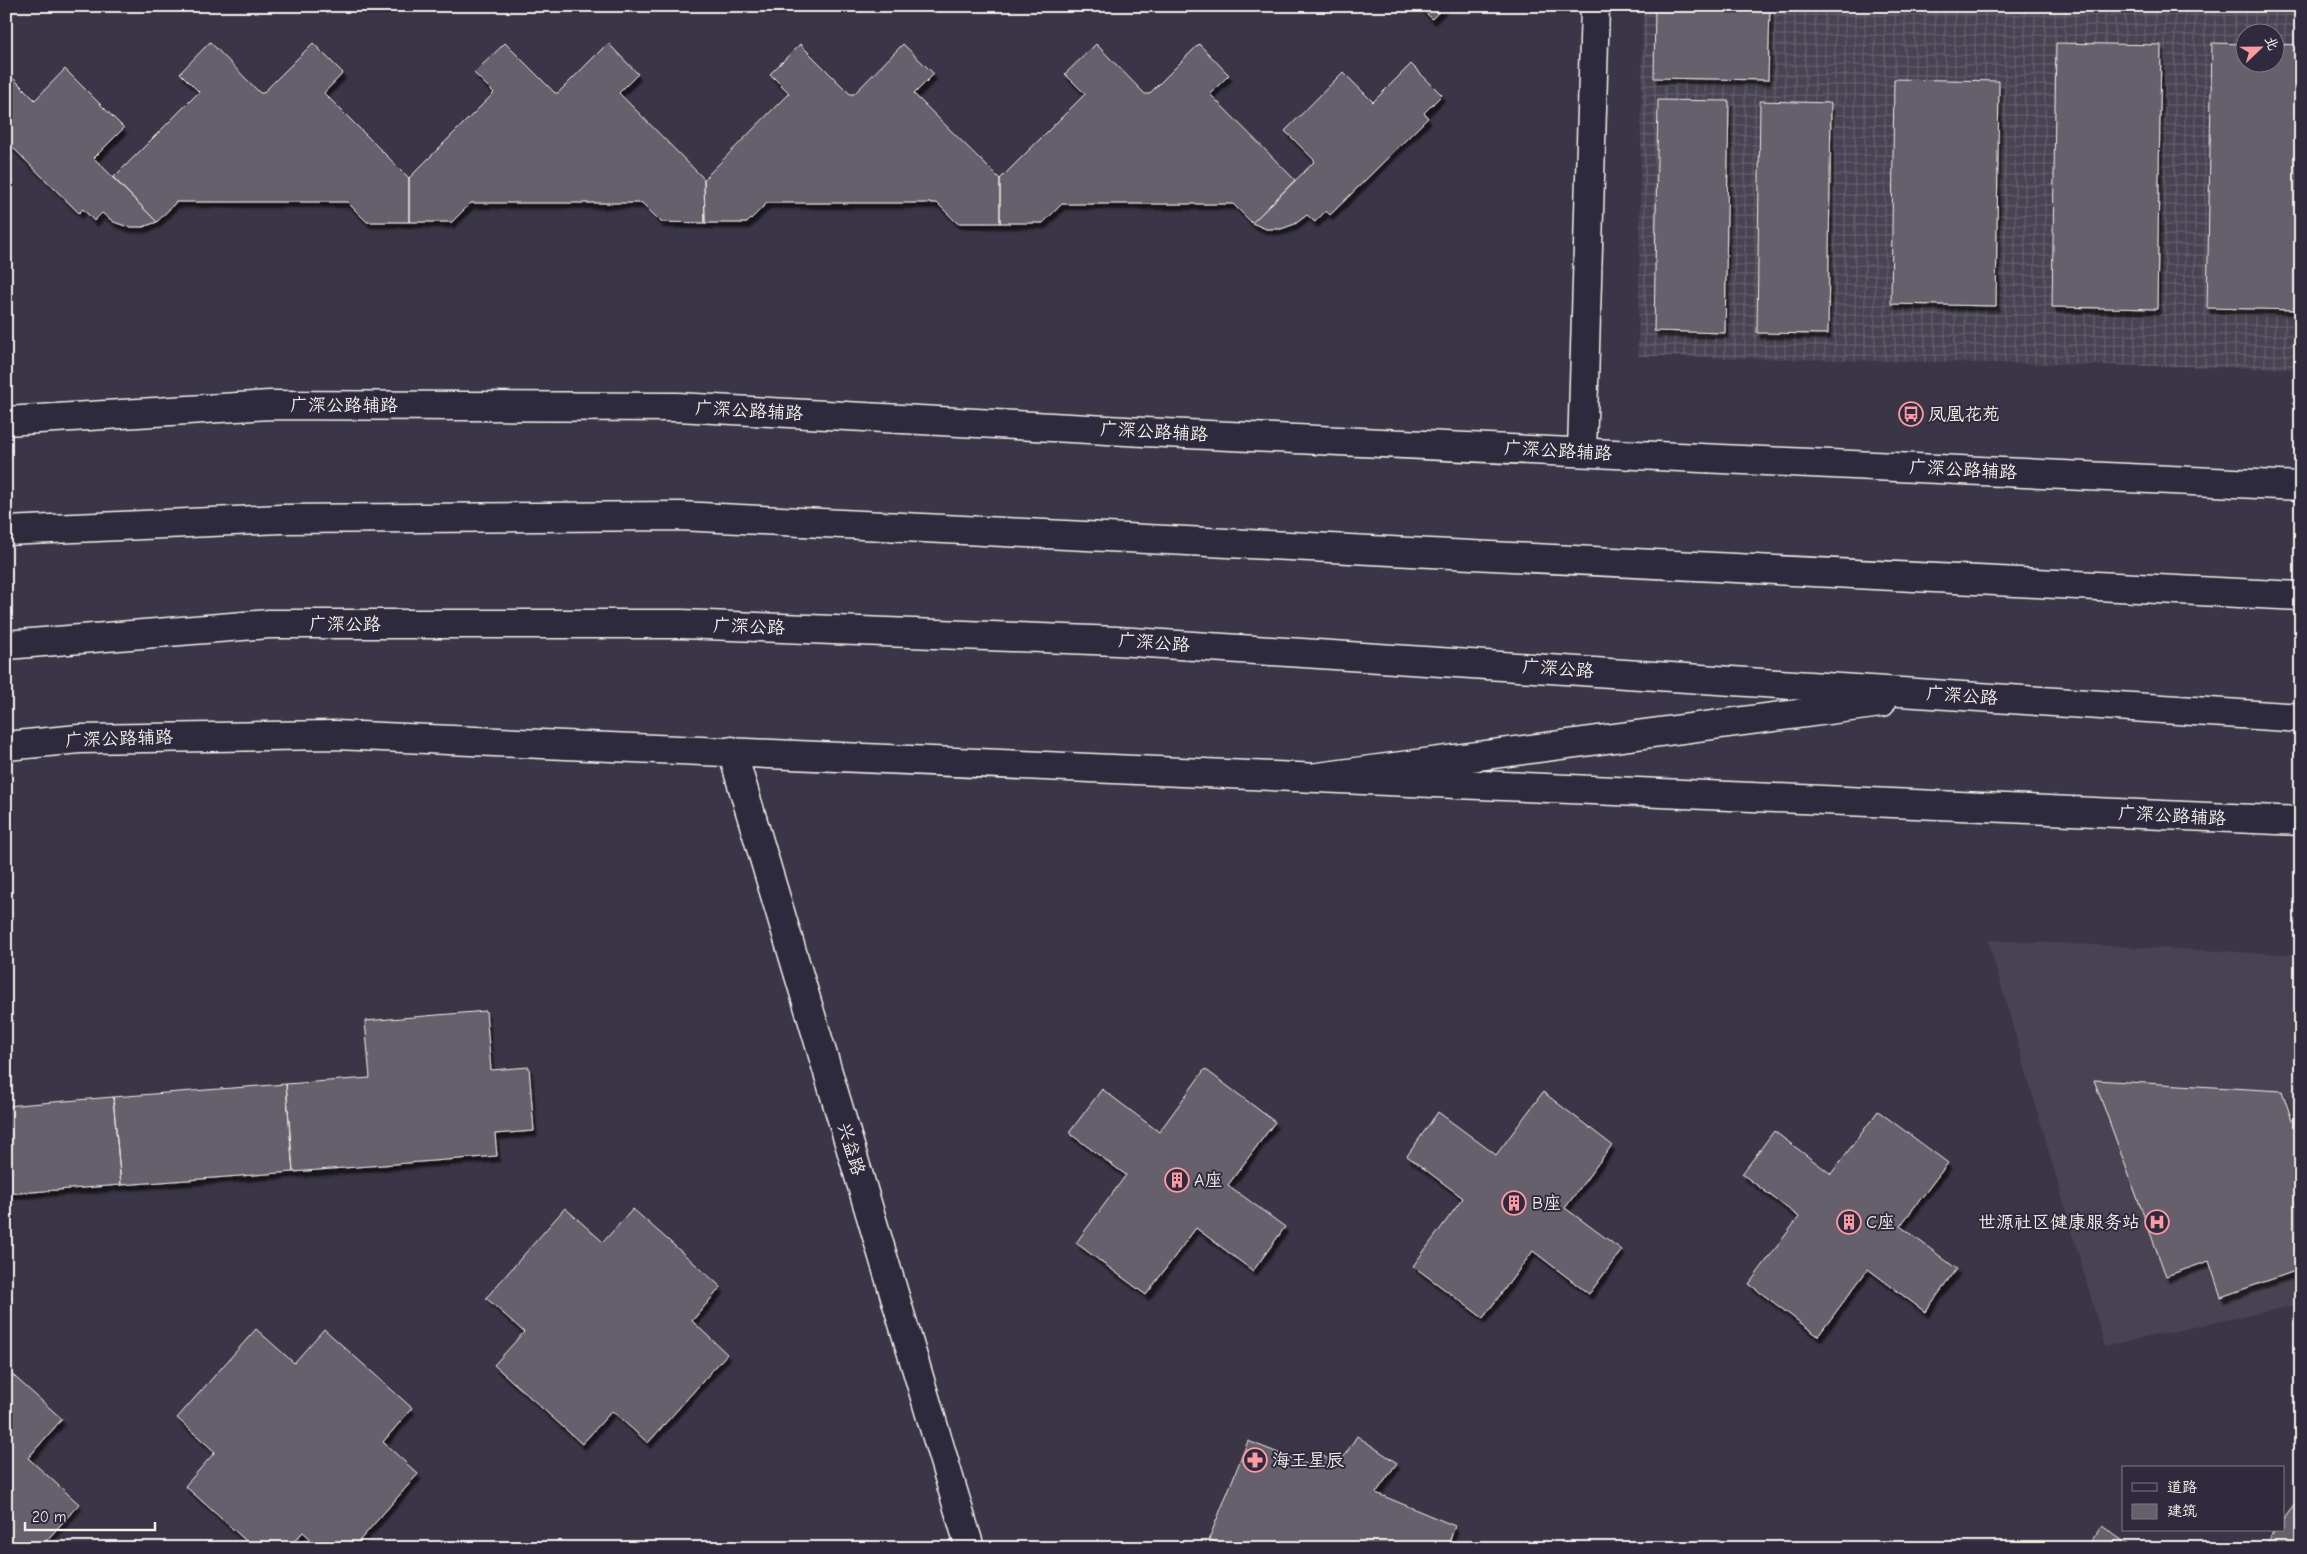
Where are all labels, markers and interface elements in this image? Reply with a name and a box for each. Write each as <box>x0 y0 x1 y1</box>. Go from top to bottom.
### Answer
north arrow <box>2234 22 2284 72</box>
text: 北 <box>2261 34 2282 53</box>
street label: 广深公路辅路 <box>290 395 398 416</box>
street label: 广深公路辅路 <box>695 398 803 424</box>
bus stop icon: 凤凰花苑 <box>1898 401 1924 427</box>
place label: 凤凰花苑 <box>1928 404 2000 425</box>
street label: 广深公路辅路 <box>1100 419 1208 445</box>
street label: 广深公路辅路 <box>1504 438 1612 464</box>
street label: 广深公路辅路 <box>1909 457 2017 483</box>
street label: 广深公路 <box>309 614 381 635</box>
street label: 广深公路 <box>713 615 785 639</box>
street label: 广深公路 <box>1117 630 1191 656</box>
street label: 广深公路 <box>1521 656 1595 682</box>
street label: 广深公路 <box>1925 683 1999 709</box>
street label: 广深公路辅路 <box>65 727 173 751</box>
street label: 广深公路辅路 <box>2118 803 2226 829</box>
street label: 兴益路 <box>833 1120 869 1178</box>
building icon: A座 <box>1164 1167 1190 1193</box>
place label: A座 <box>1194 1170 1222 1191</box>
building icon: B座 <box>1501 1190 1527 1216</box>
place label: B座 <box>1532 1193 1561 1214</box>
building icon: C座 <box>1836 1209 1862 1235</box>
hospital icon: 世源社区健康服务站 <box>2144 1209 2170 1235</box>
place label: C座 <box>1866 1212 1895 1233</box>
place label: 世源社区健康服务站 <box>1978 1212 2140 1233</box>
pharmacy icon: 海王星辰 <box>1242 1447 1268 1473</box>
place label: 海王星辰 <box>1272 1450 1344 1471</box>
legend <box>2122 1466 2284 1532</box>
text: 道路 <box>2167 1478 2197 1496</box>
scale bar <box>25 1499 155 1531</box>
text: 建筑 <box>2167 1502 2197 1520</box>
text: 20 m <box>32 1508 66 1526</box>

